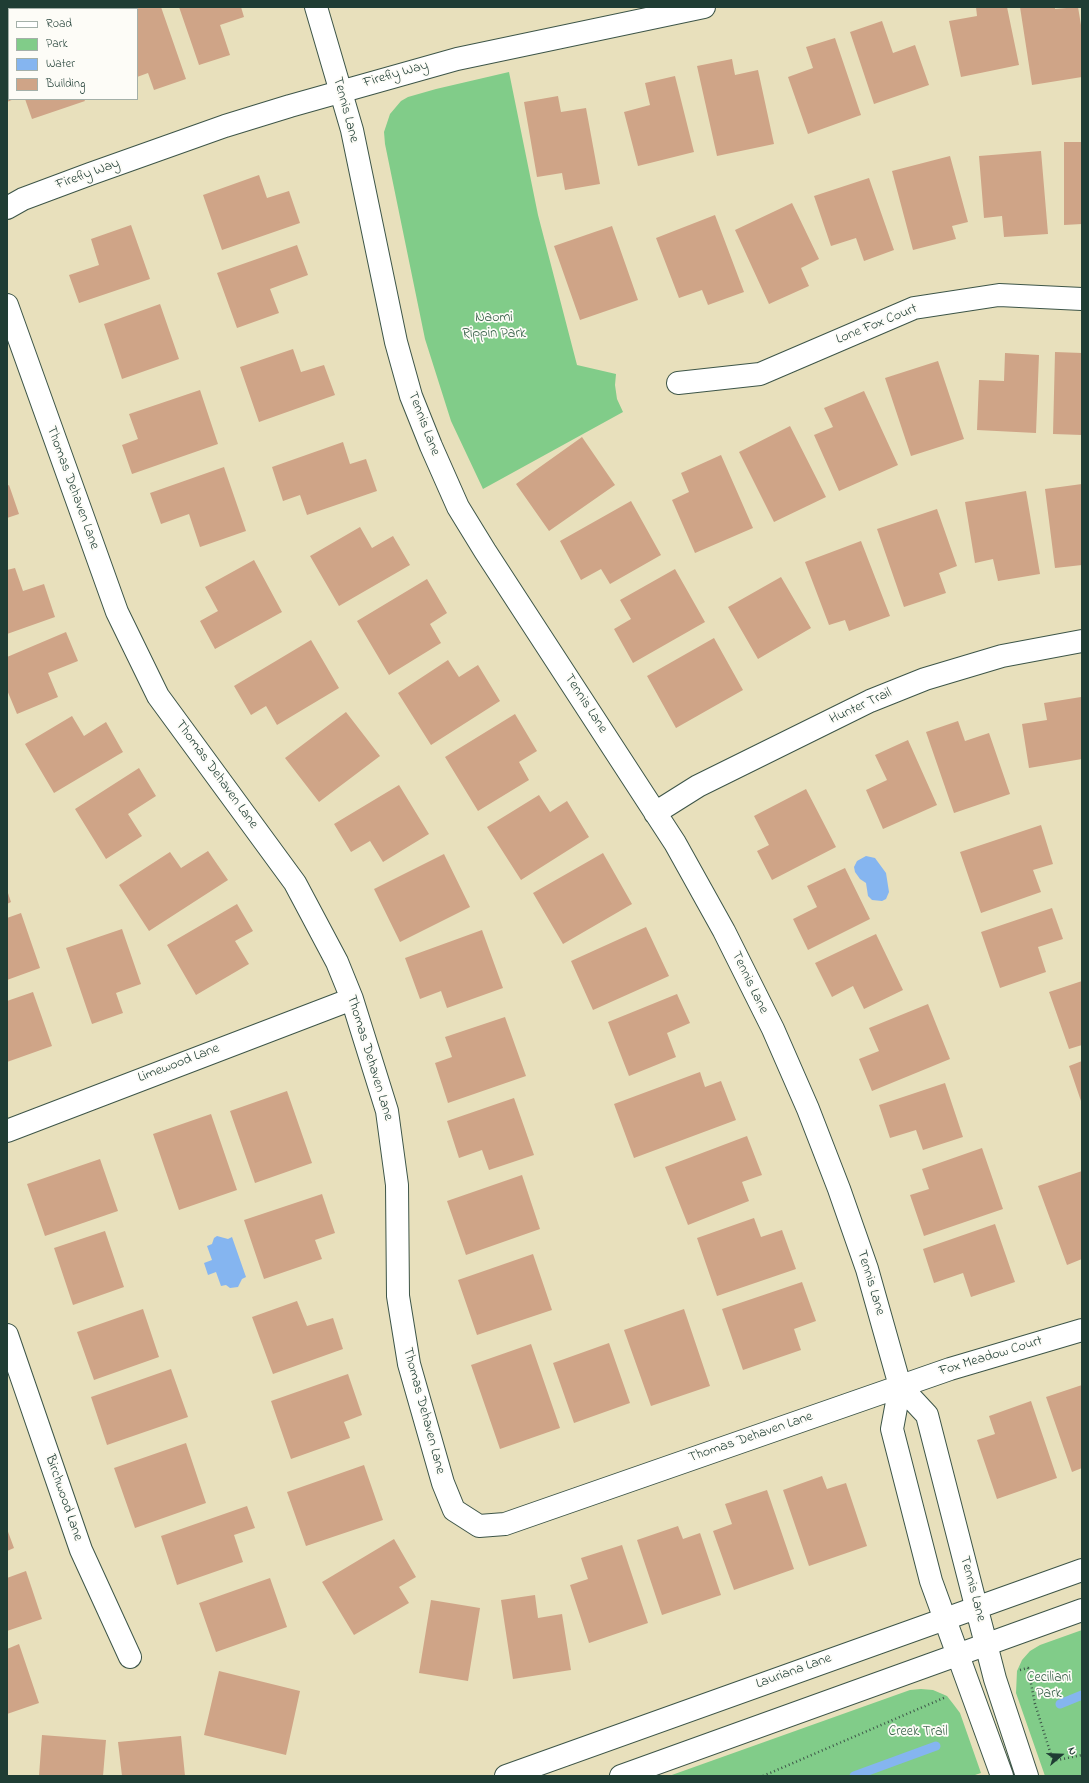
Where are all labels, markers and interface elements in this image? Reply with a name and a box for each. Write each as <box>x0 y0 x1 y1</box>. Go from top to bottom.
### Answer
legend <box>8 8 138 100</box>
text: Road <box>46 15 72 33</box>
text: Park <box>46 35 68 53</box>
text: Water <box>46 55 75 73</box>
street label: Firefly Way <box>362 58 430 92</box>
text: Building <box>46 75 85 93</box>
street label: Tennis Lane <box>328 75 362 145</box>
street label: Firefly Way <box>54 156 122 194</box>
street label: Lone Fox Court <box>834 301 920 349</box>
park label: Naomi Rippin Park <box>462 311 526 344</box>
street label: Tennis Lane <box>403 390 443 458</box>
street label: Thomas Dehaven Lane <box>42 424 102 552</box>
street label: Tennis Lane <box>560 671 610 737</box>
street label: Hunter Trail <box>827 685 895 729</box>
street label: Thomas Dehaven Lane <box>171 717 261 833</box>
street label: Tennis Lane <box>727 949 771 1017</box>
street label: Thomas Dehaven Lane <box>342 993 396 1123</box>
street label: Limewood Lane <box>136 1041 222 1087</box>
street label: Tennis Lane <box>852 1248 888 1318</box>
street label: Fox Meadow Court <box>937 1333 1045 1381</box>
street label: Thomas Dehaven Lane <box>398 1346 448 1476</box>
street label: Thomas Dehaven Lane <box>687 1409 815 1467</box>
street label: Birchwood Lane <box>40 1453 86 1543</box>
street label: Tennis Lane <box>955 1554 989 1624</box>
street label: Lauriana Lane <box>754 1651 834 1693</box>
park label: Ceciliani Park <box>1027 1671 1071 1704</box>
park label: Creek Trail <box>889 1725 947 1741</box>
north arrow <box>1041 1735 1081 1775</box>
text: N <box>1064 1745 1081 1757</box>

